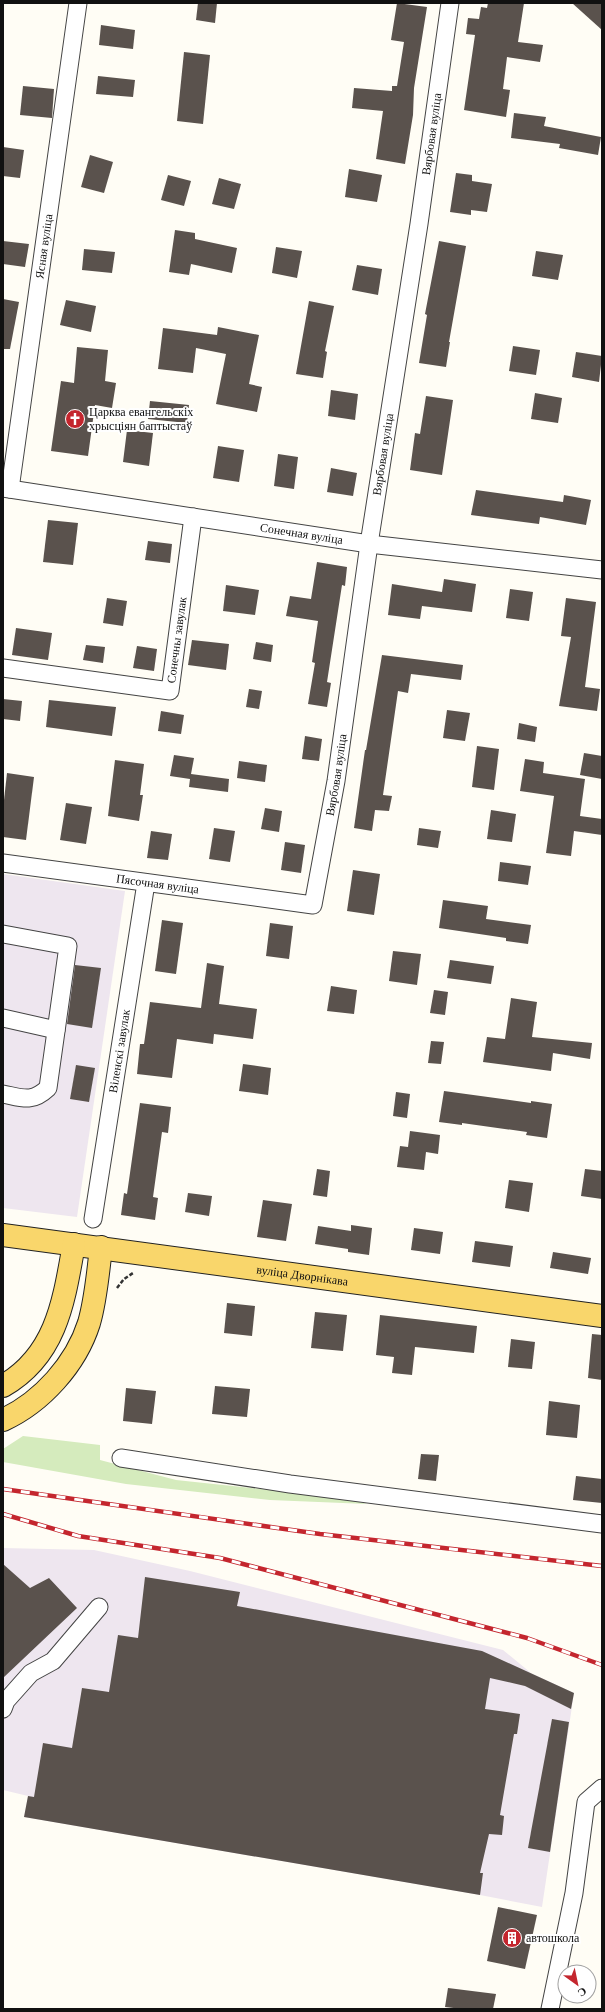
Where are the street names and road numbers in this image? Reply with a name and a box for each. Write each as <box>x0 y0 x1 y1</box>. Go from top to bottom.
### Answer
street label: Вярбовая вуліца <box>419 91 444 176</box>
street label: Ясная вуліца <box>32 212 56 280</box>
street label: Вярбовая вуліца <box>370 412 396 496</box>
street label: Сонечная вуліца <box>259 520 345 547</box>
street label: Сонечны завулак <box>164 596 189 684</box>
street label: Вярбовая вуліца <box>323 732 350 817</box>
street label: Пясочная вуліца <box>115 871 201 897</box>
street label: Віленскі завулак <box>106 1008 133 1094</box>
street label: вуліца Дворнікава <box>256 1262 350 1289</box>

